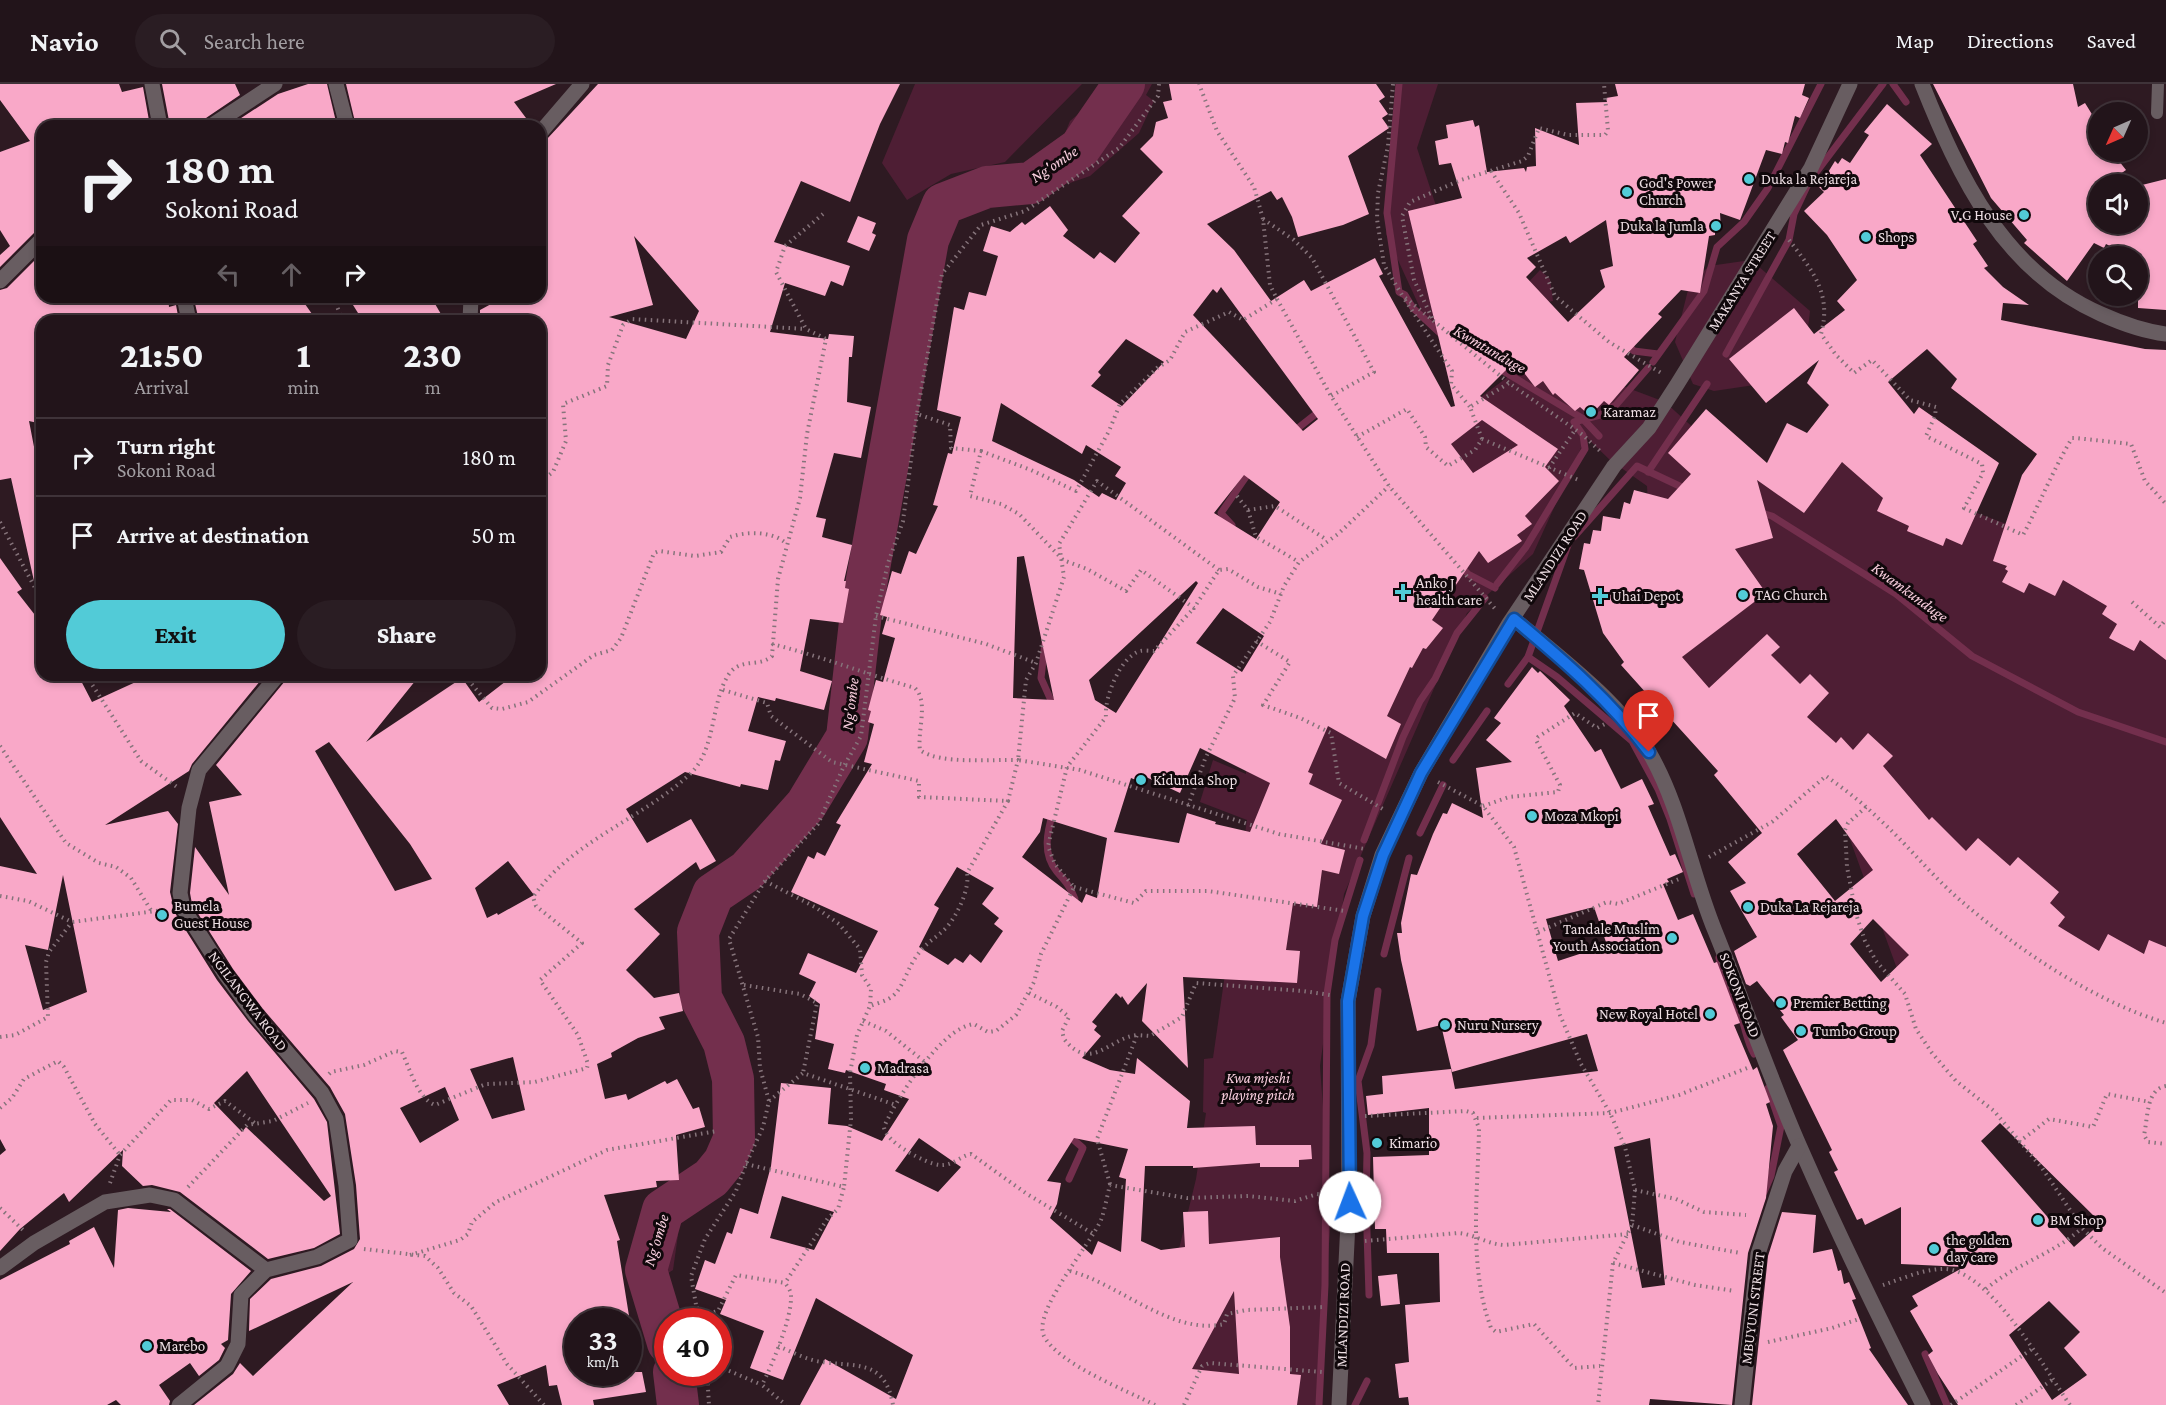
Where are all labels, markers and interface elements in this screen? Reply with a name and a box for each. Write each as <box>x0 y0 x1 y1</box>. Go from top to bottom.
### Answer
search box <box>135 14 555 68</box>
icon: search <box>156 25 189 58</box>
text: Navio <box>30 26 99 57</box>
text: Search here <box>204 29 305 54</box>
text: Map <box>1896 29 1934 53</box>
text: Directions <box>1967 29 2054 53</box>
text: Saved <box>2087 29 2136 53</box>
north arrow <box>2088 102 2148 162</box>
map controls <box>2088 102 2148 306</box>
water label: Ng'ombe <box>1027 142 1081 187</box>
icon: right <box>66 144 144 222</box>
text: 180 m <box>165 145 274 192</box>
place label: Duka la Rejareja <box>1761 171 1857 188</box>
marker: Duka la Rejareja <box>1742 172 1756 186</box>
button: sound <box>2088 174 2148 234</box>
place label: God's Power Church <box>1639 175 1714 208</box>
marker: God's Power Church <box>1620 185 1634 199</box>
text: Sokoni Road <box>165 194 299 224</box>
place label: V.G House <box>1951 207 2012 223</box>
marker: V.G House <box>2017 208 2031 222</box>
place label: Duka la Jumla <box>1620 218 1704 235</box>
marker: Duka la Jumla <box>1709 219 1723 233</box>
street label: MAKANYA STREET <box>1705 228 1779 334</box>
place label: Shops <box>1878 229 1914 246</box>
marker: Shops <box>1859 230 1873 244</box>
button: search <box>2088 246 2148 306</box>
icon: left <box>212 258 245 291</box>
icon: ahead <box>275 258 308 291</box>
icon: right <box>338 258 371 291</box>
water label: Kwmtunduge <box>1451 322 1529 377</box>
text: 21:50 <box>120 335 204 375</box>
text: 1 <box>296 335 310 375</box>
text: 230 <box>403 335 462 375</box>
text: Arrival <box>134 376 189 398</box>
text: min <box>287 376 319 398</box>
text: m <box>425 376 441 398</box>
place label: Karamaz <box>1603 404 1656 420</box>
marker: Karamaz <box>1584 405 1598 419</box>
text: Turn right <box>117 434 215 459</box>
icon: right <box>66 441 99 474</box>
text: 180 m <box>463 445 516 470</box>
text: Sokoni Road <box>117 459 216 481</box>
street label: MLANDIZI ROAD <box>1520 508 1590 604</box>
icon: arrive <box>66 519 99 552</box>
text: Arrive at destination <box>117 523 309 548</box>
text: 50 m <box>471 523 516 548</box>
water label: Kwamkunduge <box>1868 559 1951 626</box>
place label: Anko J health care <box>1416 575 1483 608</box>
marker: Anko J health care <box>1394 583 1412 601</box>
place label: TAG Church <box>1755 587 1828 603</box>
place label: Uhai Depot <box>1612 588 1681 605</box>
marker: TAG Church <box>1736 588 1750 602</box>
marker: Uhai Depot <box>1593 589 1607 603</box>
button: Exit <box>66 600 285 669</box>
button: Share <box>297 600 516 669</box>
water label: Ng'ombe <box>838 677 863 731</box>
pin <box>1623 690 1674 752</box>
icon: arrive <box>1632 699 1665 732</box>
place label: Kidunda Shop <box>1153 772 1238 789</box>
marker: Kidunda Shop <box>1134 773 1148 787</box>
place label: Moza Mkopi <box>1544 808 1619 825</box>
marker: Moza Mkopi <box>1525 809 1539 823</box>
place label: Bumela Guest House <box>174 898 250 931</box>
place label: Duka La Rejareja <box>1760 899 1860 916</box>
marker: Duka La Rejareja <box>1741 900 1755 914</box>
marker: Bumela Guest House <box>155 908 169 922</box>
place label: Tandale Muslim Youth Association <box>1553 921 1660 954</box>
marker: Tandale Muslim Youth Association <box>1665 931 1679 945</box>
street label: NGILANGWA ROAD <box>205 948 291 1054</box>
street label: SOKONI ROAD <box>1716 950 1764 1040</box>
place label: Premier Betting <box>1793 995 1887 1012</box>
marker: Premier Betting <box>1774 996 1788 1010</box>
place label: New Royal Hotel <box>1599 1006 1698 1023</box>
marker: New Royal Hotel <box>1703 1007 1717 1021</box>
place label: Nuru Nursery <box>1457 1017 1539 1034</box>
marker: Nuru Nursery <box>1438 1018 1452 1032</box>
place label: Tumbo Group <box>1813 1023 1897 1040</box>
marker: Tumbo Group <box>1794 1024 1808 1038</box>
place label: Madrasa <box>877 1060 929 1076</box>
marker: Madrasa <box>858 1061 872 1075</box>
park label: Kwa mjeshi playing pitch <box>1220 1070 1295 1104</box>
place label: Kimario <box>1389 1135 1437 1151</box>
marker: Kimario <box>1370 1136 1384 1150</box>
position arrow <box>1318 1170 1382 1234</box>
water label: Ng'ombe <box>640 1212 673 1268</box>
place label: BM Shop <box>2050 1212 2104 1229</box>
marker: BM Shop <box>2031 1213 2045 1227</box>
place label: the golden day care <box>1946 1232 2010 1266</box>
marker: the golden day care <box>1927 1242 1941 1256</box>
street label: MBUYUNI STREET <box>1738 1251 1768 1365</box>
street label: MLANDIZI ROAD <box>1333 1262 1353 1368</box>
speed limit sign: 40 <box>654 1308 732 1386</box>
text: 33 <box>588 1323 618 1356</box>
place label: Marebo <box>159 1338 205 1354</box>
marker: Marebo <box>140 1339 154 1353</box>
text: km/h <box>587 1354 619 1370</box>

